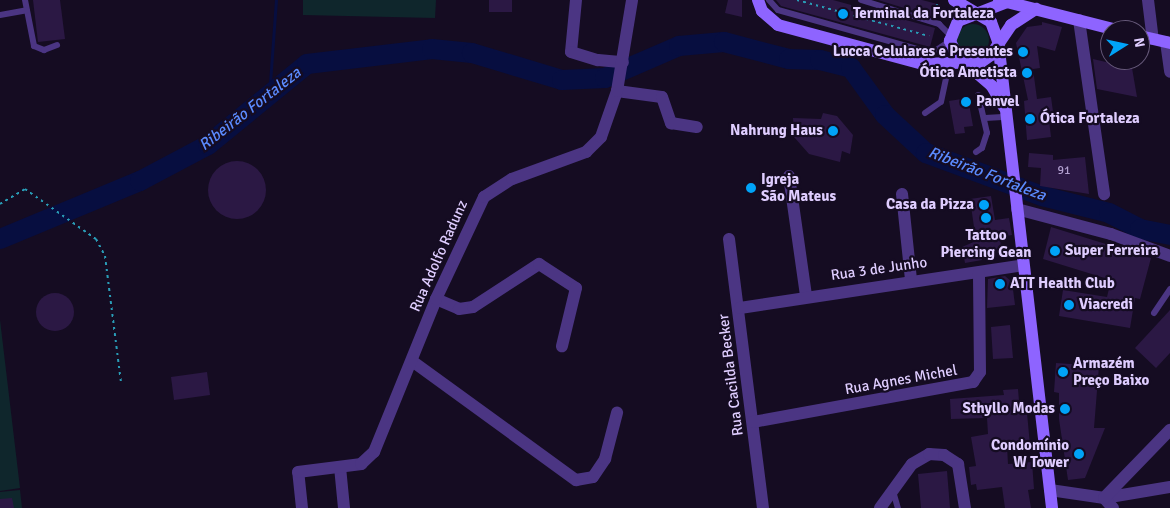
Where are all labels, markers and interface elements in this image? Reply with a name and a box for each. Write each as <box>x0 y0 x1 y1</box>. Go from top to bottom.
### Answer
place label: Terminal da Fortaleza <box>853 5 994 23</box>
marker: Terminal da Fortaleza <box>837 8 849 20</box>
north arrow <box>1100 20 1150 70</box>
text: N <box>1130 36 1148 49</box>
place label: Lucca Celulares e Presentes <box>833 43 1013 61</box>
marker: Lucca Celulares e Presentes <box>1017 46 1029 58</box>
water label: Ribeirão Fortaleza <box>195 63 305 155</box>
place label: Ótica Ametista <box>920 64 1017 82</box>
marker: Ótica Ametista <box>1021 67 1033 79</box>
place label: Panvel <box>976 93 1019 111</box>
marker: Panvel <box>960 96 972 108</box>
place label: Ótica Fortaleza <box>1040 110 1140 128</box>
marker: Ótica Fortaleza <box>1024 113 1036 125</box>
place label: Nahrung Haus <box>730 122 823 140</box>
marker: Nahrung Haus <box>827 125 839 137</box>
water label: Ribeirão Fortaleza <box>926 143 1048 205</box>
house number: 91 <box>1058 164 1070 178</box>
place label: Igreja São Mateus <box>761 170 836 205</box>
marker: Igreja São Mateus <box>745 182 757 194</box>
place label: Casa da Pizza <box>886 196 974 214</box>
street label: Rua Adolfo Radunz <box>406 197 472 315</box>
marker: Casa da Pizza <box>978 199 990 211</box>
marker: Tattoo Piercing Gean <box>980 212 992 224</box>
place label: Tattoo Piercing Gean <box>941 226 1031 261</box>
place label: Super Ferreira <box>1065 242 1158 260</box>
marker: Super Ferreira <box>1049 245 1061 257</box>
street label: Rua 3 de Junho <box>830 253 928 285</box>
place label: ATT Health Club <box>1010 275 1115 293</box>
marker: ATT Health Club <box>994 278 1006 290</box>
place label: Viacredi <box>1079 296 1133 314</box>
marker: Viacredi <box>1063 299 1075 311</box>
street label: Rua Cacilda Becker <box>715 313 747 437</box>
place label: Armazém Preço Baixo <box>1073 354 1149 389</box>
street label: Rua Agnes Michel <box>843 361 959 399</box>
marker: Armazém Preço Baixo <box>1057 366 1069 378</box>
place label: Sthyllo Modas <box>963 400 1055 418</box>
marker: Sthyllo Modas <box>1059 403 1071 415</box>
place label: Condomínio W Tower <box>991 436 1069 471</box>
marker: Condomínio W Tower <box>1073 448 1085 460</box>

